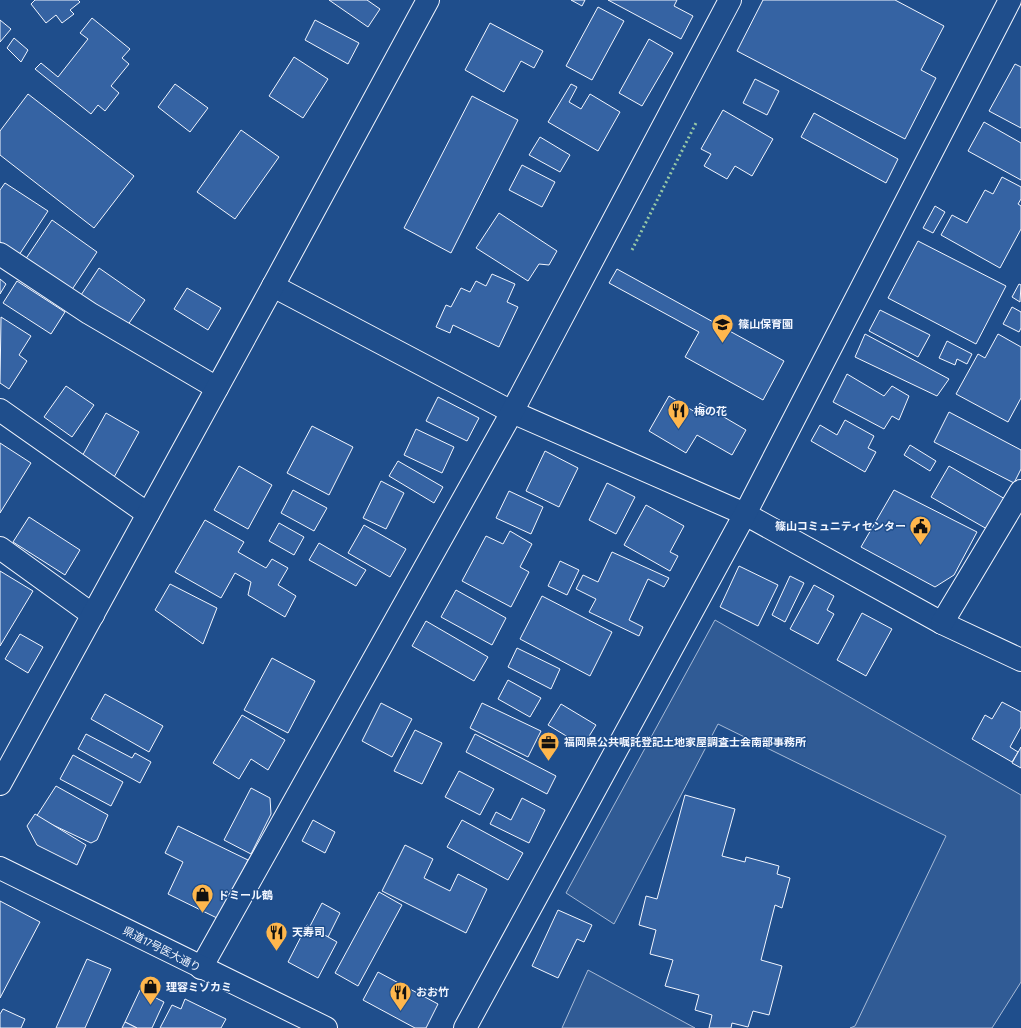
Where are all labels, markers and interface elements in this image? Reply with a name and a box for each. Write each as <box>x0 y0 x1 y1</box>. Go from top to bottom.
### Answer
school or university icon: 篠山保育園 <box>710 311 736 344</box>
place label: 篠山保育園 <box>738 318 793 331</box>
restaurant icon: 梅の花 <box>665 398 691 431</box>
place label: 梅の花 <box>694 405 727 418</box>
public building icon: 篠山コミュニティセンター <box>908 513 934 546</box>
place label: 篠山コミュニティセンター <box>775 520 906 533</box>
office icon: 福岡県公共嘱託登記土地家屋調査士会南部事務所 <box>535 729 561 762</box>
place label: 福岡県公共嘱託登記土地家屋調査士会南部事務所 <box>564 736 806 749</box>
shop icon: ドミール鶴 <box>190 882 216 915</box>
place label: ドミール鶴 <box>218 889 273 902</box>
restaurant icon: 天寿司 <box>264 919 290 952</box>
street label: 県道17号医大通り <box>121 924 203 975</box>
place label: 天寿司 <box>292 926 325 939</box>
shop icon: 理容ミゾカミ <box>138 974 164 1007</box>
restaurant icon: おお竹 <box>387 979 413 1012</box>
place label: 理容ミゾカミ <box>166 981 232 994</box>
place label: おお竹 <box>416 986 449 999</box>

